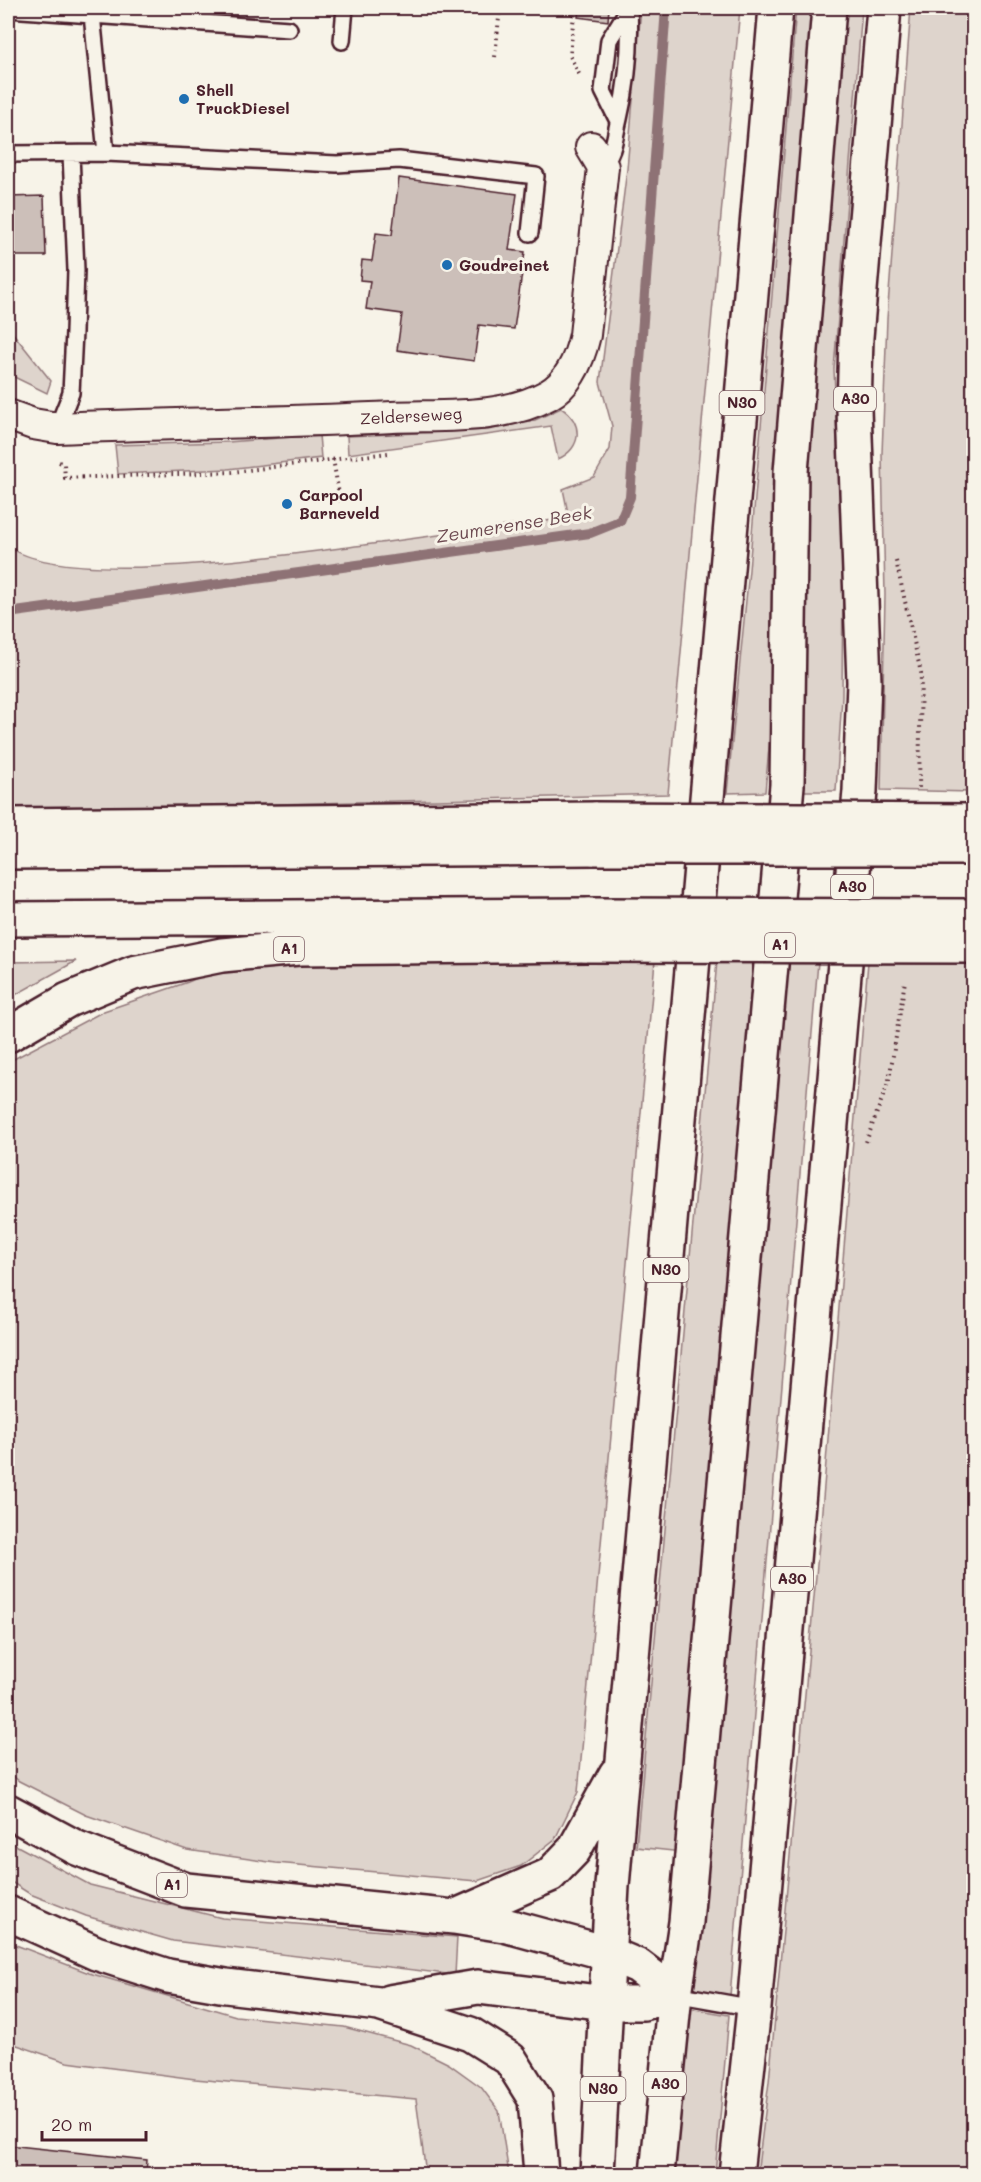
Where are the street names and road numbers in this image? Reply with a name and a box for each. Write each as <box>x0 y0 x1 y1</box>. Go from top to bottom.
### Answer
road number: A30 <box>834 387 876 411</box>
road number: N30 <box>720 391 764 415</box>
street label: Zelderseweg <box>359 402 462 429</box>
road number: A30 <box>831 875 873 899</box>
road number: A1 <box>765 933 795 957</box>
road number: A1 <box>274 937 304 961</box>
road number: N30 <box>644 1258 688 1282</box>
road number: A30 <box>771 1567 813 1591</box>
road number: A1 <box>157 1873 187 1897</box>
road number: A30 <box>644 2072 686 2096</box>
road number: N30 <box>580 2077 626 2101</box>

